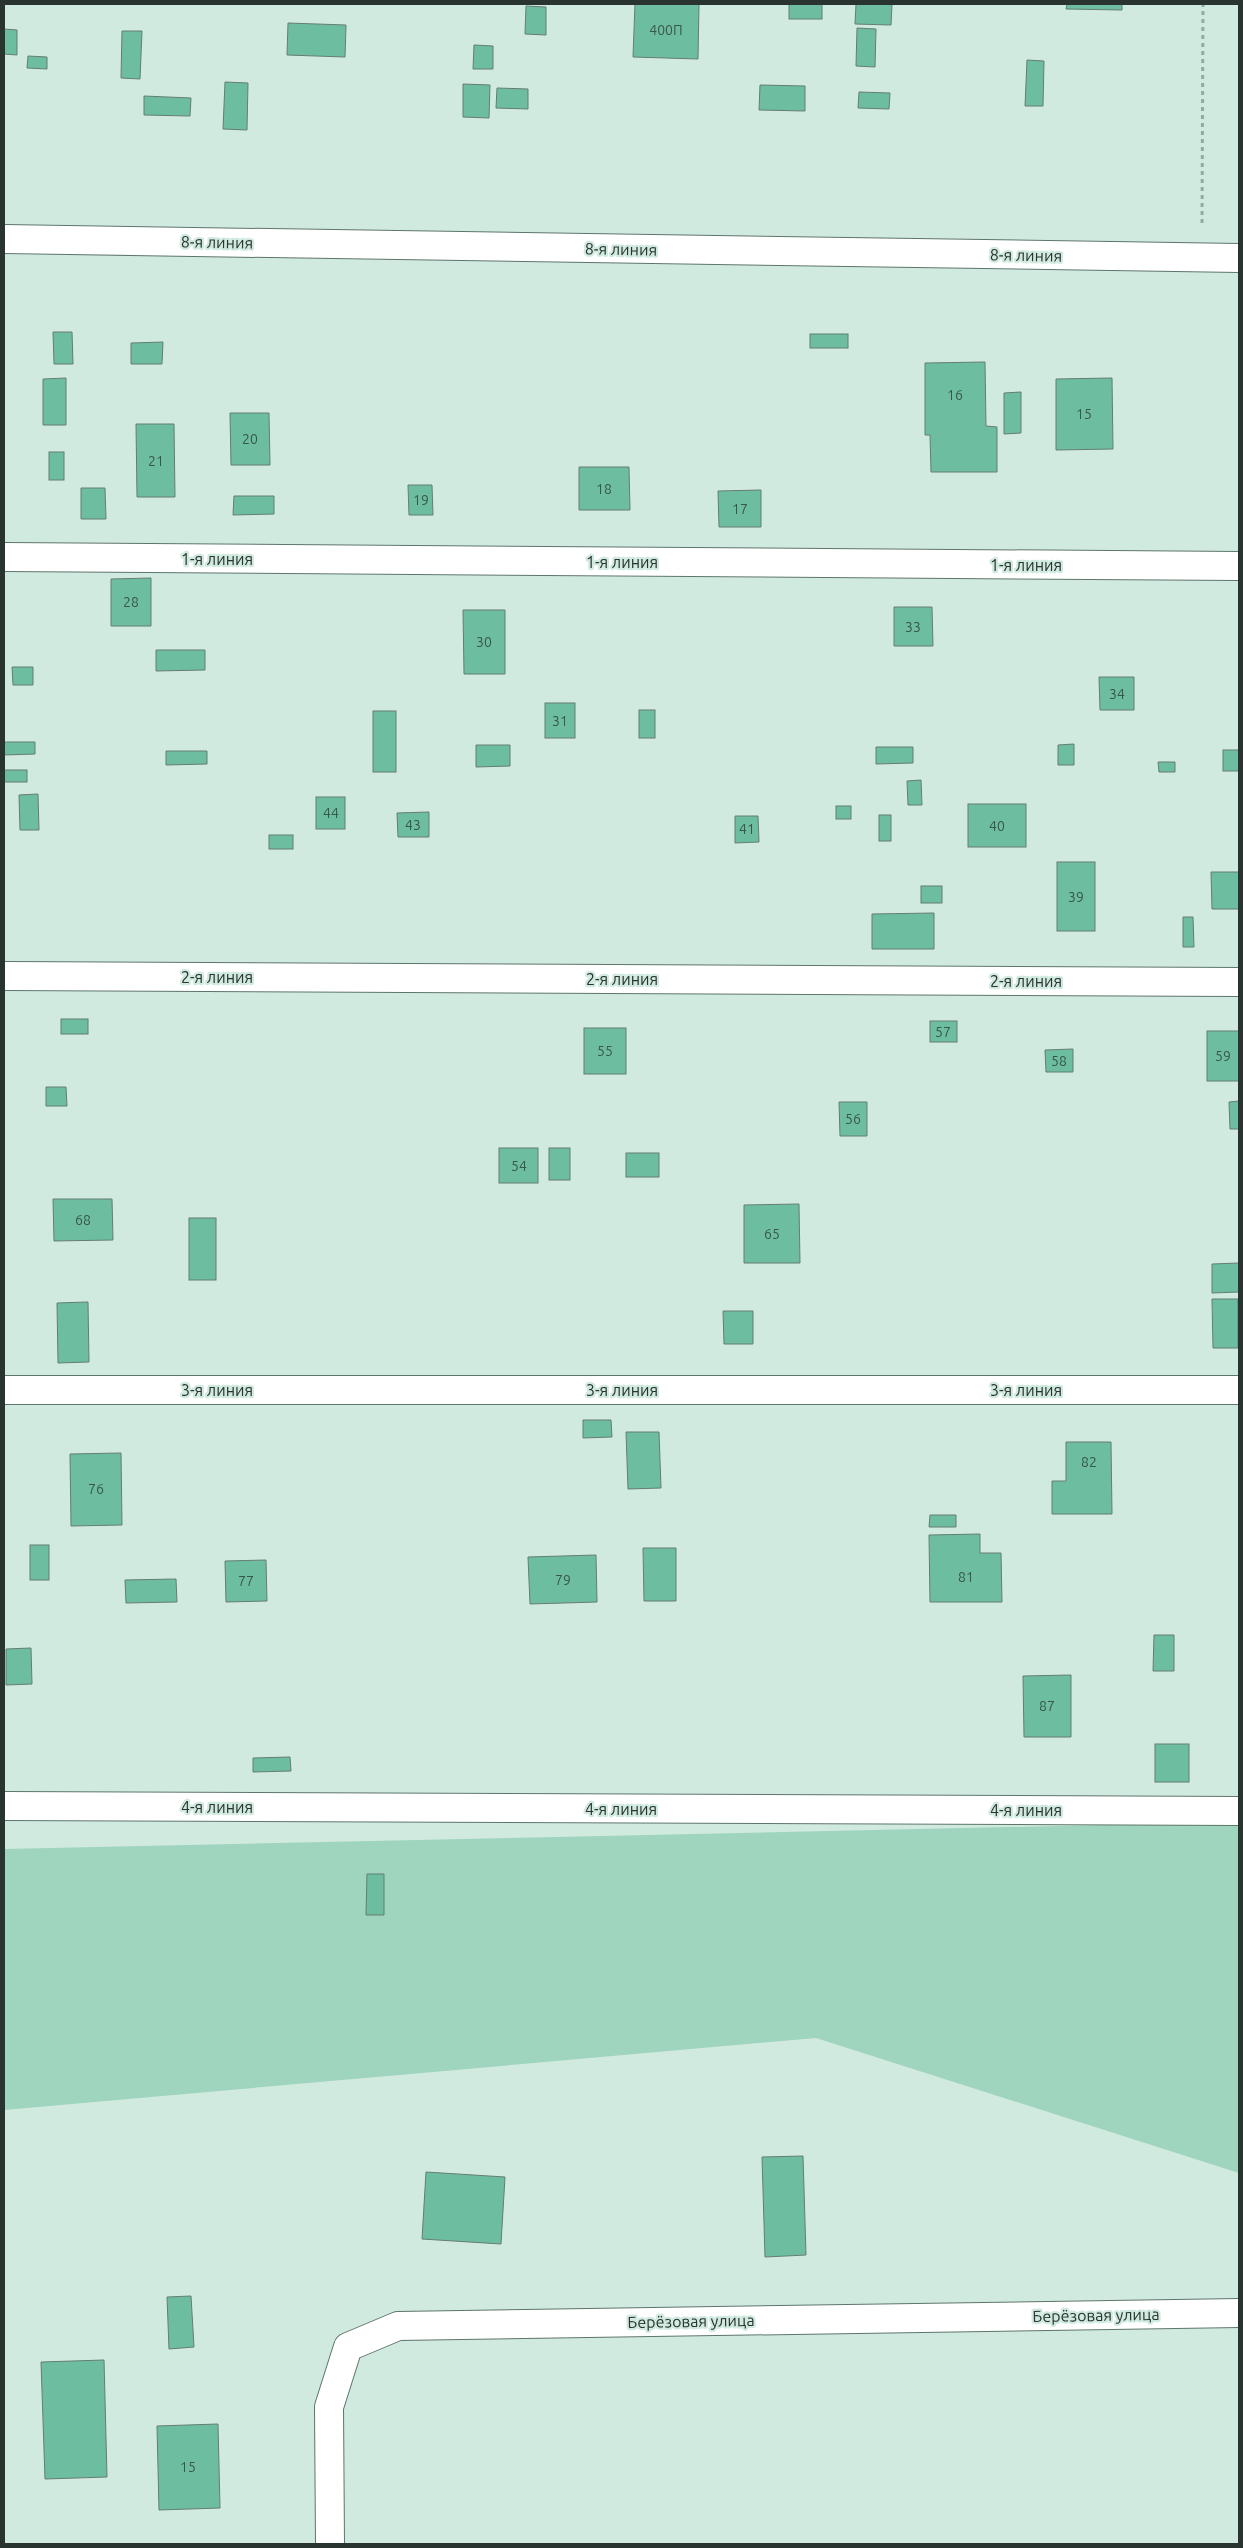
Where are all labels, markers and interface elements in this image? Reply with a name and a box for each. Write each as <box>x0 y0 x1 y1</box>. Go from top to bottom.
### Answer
house number: 400П <box>649 22 683 38</box>
street label: 8-я линия <box>181 232 253 252</box>
street label: 8-я линия <box>585 239 657 259</box>
street label: 8-я линия <box>990 245 1062 265</box>
house number: 16 <box>947 387 963 403</box>
house number: 15 <box>1076 406 1092 422</box>
house number: 20 <box>242 431 258 447</box>
house number: 21 <box>148 453 164 469</box>
house number: 18 <box>596 481 612 497</box>
house number: 19 <box>413 492 429 508</box>
house number: 17 <box>732 501 748 517</box>
street label: 1-я линия <box>181 550 253 568</box>
street label: 1-я линия <box>586 553 658 571</box>
street label: 1-я линия <box>990 556 1062 574</box>
house number: 28 <box>123 594 139 610</box>
house number: 33 <box>905 619 921 635</box>
house number: 30 <box>476 634 492 650</box>
house number: 34 <box>1109 686 1125 702</box>
house number: 31 <box>552 713 568 729</box>
house number: 44 <box>323 805 339 821</box>
house number: 43 <box>405 817 421 833</box>
house number: 40 <box>989 818 1005 834</box>
house number: 41 <box>739 821 755 837</box>
house number: 39 <box>1068 889 1084 905</box>
street label: 2-я линия <box>181 968 253 986</box>
street label: 2-я линия <box>586 970 658 988</box>
street label: 2-я линия <box>990 972 1062 990</box>
house number: 57 <box>935 1024 951 1040</box>
house number: 55 <box>597 1043 613 1059</box>
house number: 59 <box>1215 1048 1231 1064</box>
house number: 58 <box>1051 1053 1067 1069</box>
house number: 56 <box>845 1111 861 1127</box>
house number: 54 <box>511 1158 527 1174</box>
house number: 68 <box>75 1212 91 1228</box>
house number: 65 <box>764 1226 780 1242</box>
street label: 3-я линия <box>181 1381 253 1399</box>
street label: 3-я линия <box>586 1381 658 1399</box>
street label: 3-я линия <box>990 1381 1062 1399</box>
house number: 82 <box>1081 1454 1097 1470</box>
house number: 76 <box>88 1481 104 1497</box>
house number: 81 <box>958 1569 974 1585</box>
house number: 79 <box>555 1572 571 1588</box>
house number: 77 <box>238 1573 254 1589</box>
house number: 87 <box>1039 1698 1055 1714</box>
street label: 4-я линия <box>181 1798 253 1816</box>
street label: 4-я линия <box>585 1800 657 1818</box>
street label: 4-я линия <box>990 1801 1062 1819</box>
street label: Берёзовая улица <box>1032 2305 1160 2325</box>
street label: Берёзовая улица <box>627 2311 755 2331</box>
house number: 15 <box>180 2459 196 2475</box>

